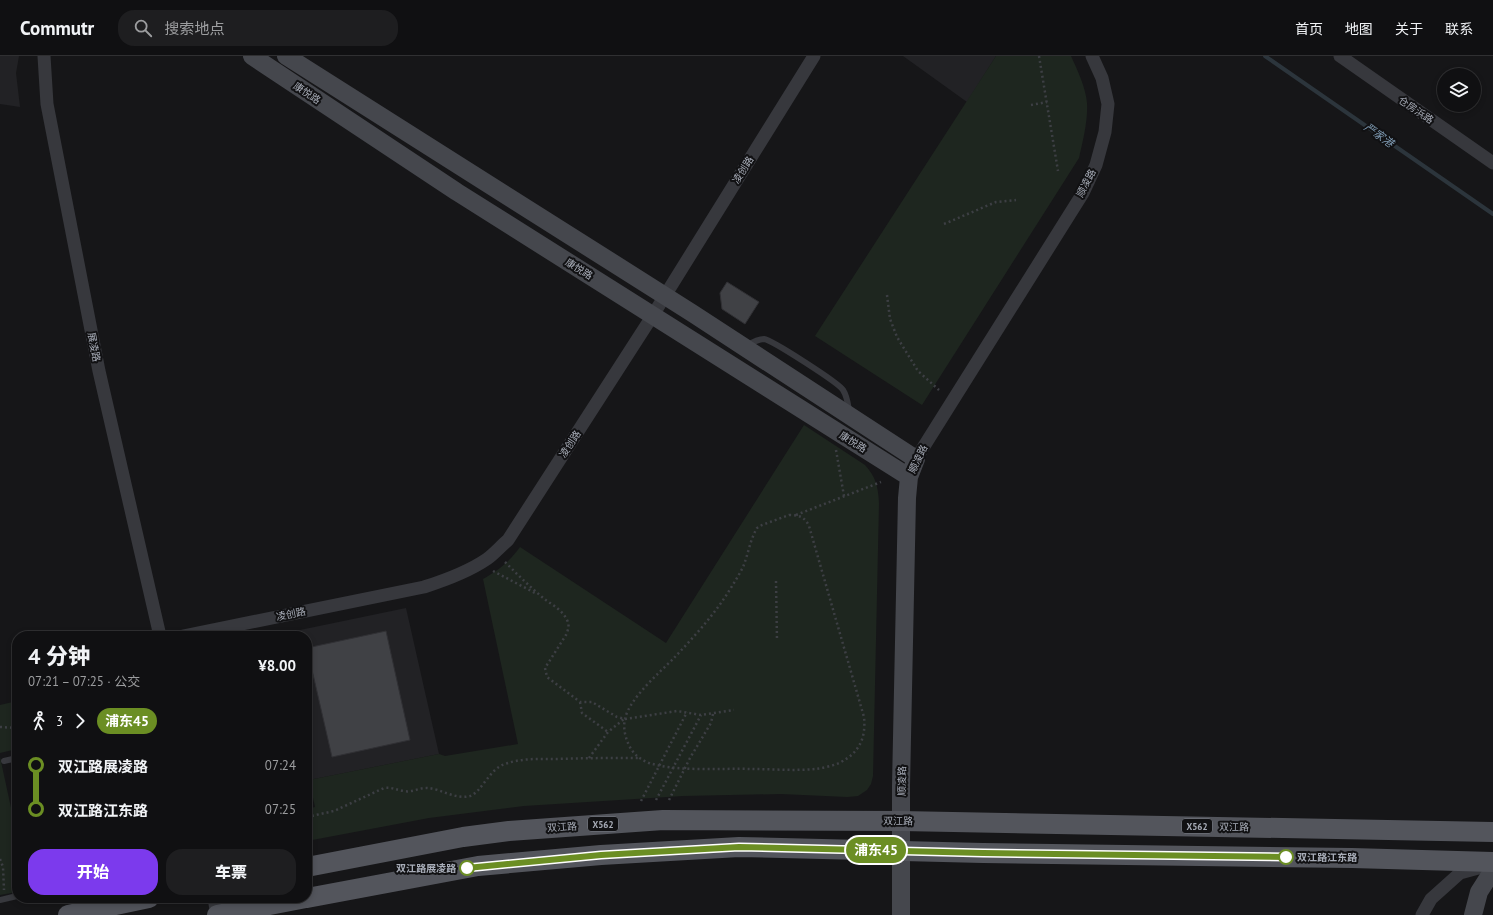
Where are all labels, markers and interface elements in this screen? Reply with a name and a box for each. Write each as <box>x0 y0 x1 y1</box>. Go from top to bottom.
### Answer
search box <box>118 10 398 46</box>
text: Commutr <box>20 16 94 40</box>
icon: search <box>132 17 154 39</box>
text: 搜索地点 <box>164 19 224 38</box>
text: 首页 <box>1295 20 1323 38</box>
text: 地图 <box>1345 20 1373 38</box>
text: 关于 <box>1395 20 1423 38</box>
text: 联系 <box>1445 20 1473 38</box>
map controls <box>1437 68 1481 112</box>
button: layers <box>1437 68 1481 112</box>
street label: 康悦路 <box>291 79 323 107</box>
street label: 仓房浜路 <box>1396 93 1436 127</box>
water label: 严家港 <box>1361 120 1398 151</box>
street label: 凌创路 <box>730 154 756 186</box>
street label: 顺凌路 <box>1073 167 1099 199</box>
street label: 康悦路 <box>563 256 595 282</box>
street label: 展凌路 <box>85 331 103 363</box>
street label: 凌创路 <box>556 428 584 460</box>
street label: 康悦路 <box>837 429 869 455</box>
street label: 顺凌路 <box>906 443 930 475</box>
street label: 凌创路 <box>275 605 307 623</box>
text: 4 分钟 <box>28 642 90 670</box>
text: ¥8.00 <box>258 656 296 675</box>
text: 07:21 – 07:25 · 公交 <box>28 673 140 690</box>
icon: walk <box>28 710 50 732</box>
icon: forward <box>69 710 91 732</box>
text: 浦东45 <box>105 712 149 730</box>
text: 3 <box>56 713 63 730</box>
text: 双江路展凌路 <box>58 757 148 776</box>
text: 07:24 <box>265 757 296 774</box>
street label: 顺凌路 <box>895 766 909 796</box>
text: 双江路江东路 <box>58 801 148 820</box>
text: 07:25 <box>265 801 296 818</box>
street label: 双江路 <box>883 814 913 828</box>
road number: X562 <box>588 817 618 831</box>
street label: 双江路 <box>547 819 577 835</box>
road number: X562 <box>1182 819 1212 833</box>
street label: 双江路 <box>1219 820 1249 834</box>
line badge: 浦东45 <box>848 837 904 863</box>
text: 浦东45 <box>854 841 898 859</box>
button: 开始 <box>28 849 158 895</box>
button: 车票 <box>166 849 296 895</box>
marker: 双江路江东路 <box>1278 849 1294 865</box>
place label: 双江路江东路 <box>1297 851 1358 864</box>
marker: 双江路展凌路 <box>459 860 475 876</box>
place label: 双江路展凌路 <box>396 862 457 875</box>

